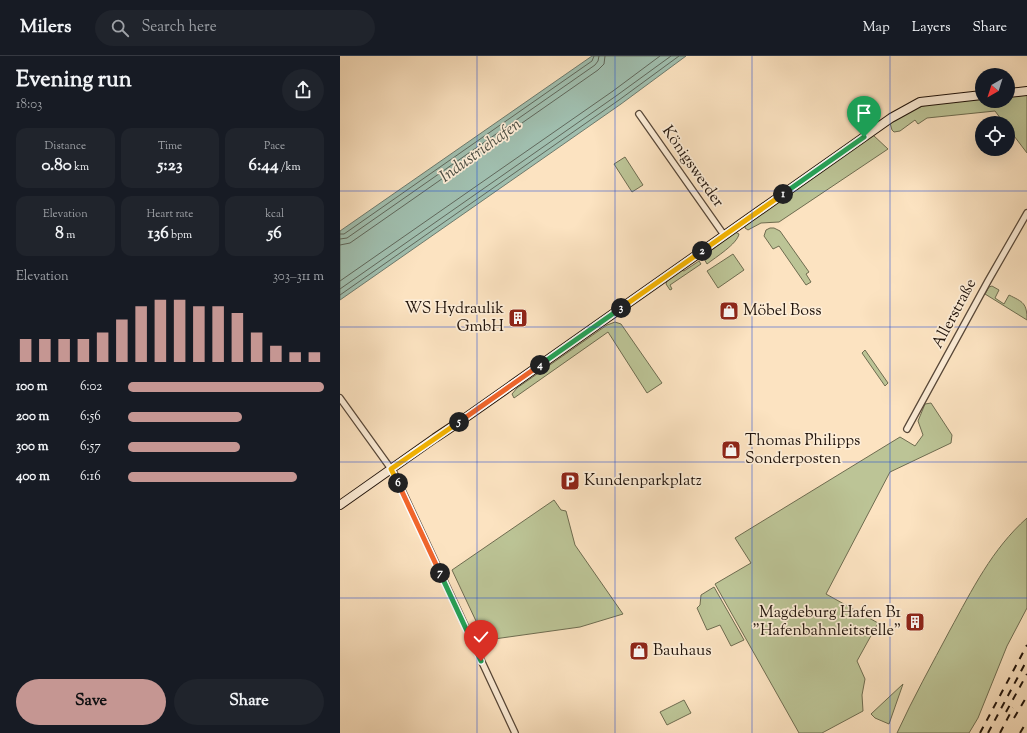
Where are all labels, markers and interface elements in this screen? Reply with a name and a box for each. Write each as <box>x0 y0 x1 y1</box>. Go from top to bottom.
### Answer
search box <box>95 10 375 46</box>
text: Milers <box>20 14 71 41</box>
icon: search <box>109 17 131 39</box>
text: Search here <box>141 17 217 38</box>
text: Map <box>863 18 890 38</box>
text: Layers <box>912 18 950 38</box>
text: Share <box>972 18 1007 38</box>
text: Evening run <box>16 65 132 97</box>
north arrow <box>975 68 1015 108</box>
map controls <box>975 68 1015 156</box>
button: share <box>282 69 324 111</box>
text: 18:03 <box>16 96 42 114</box>
pin <box>847 96 881 137</box>
icon: arrive <box>853 102 875 124</box>
water label: Industriehafen <box>435 113 527 189</box>
button: locate <box>975 116 1015 156</box>
street label: Königswerder <box>655 122 729 212</box>
text: Distance <box>45 138 86 154</box>
text: Time <box>158 138 182 154</box>
text: Pace <box>264 138 285 154</box>
text: 0.80 <box>41 154 72 178</box>
text: 5:23 <box>157 154 183 178</box>
text: 6:44 <box>249 154 278 178</box>
text: km <box>72 159 89 175</box>
text: /km <box>278 159 301 175</box>
pin: 1 <box>773 184 793 204</box>
text: 1 <box>781 186 785 202</box>
text: Elevation <box>43 206 88 222</box>
text: Heart rate <box>147 206 193 222</box>
text: kcal <box>265 206 284 222</box>
text: 8 <box>55 222 64 246</box>
text: 136 <box>148 222 169 246</box>
text: 56 <box>268 222 282 246</box>
text: m <box>64 227 75 243</box>
text: bpm <box>169 227 192 243</box>
pin: 2 <box>692 241 712 261</box>
text: 2 <box>699 243 705 259</box>
text: Elevation <box>16 268 69 286</box>
text: 303–311 m <box>273 268 324 286</box>
street label: Allerstraße <box>927 275 983 353</box>
place label: WS Hydraulik GmbH <box>404 298 504 339</box>
pin: 3 <box>611 298 631 318</box>
text: 3 <box>619 300 623 316</box>
shop icon: Möbel Boss <box>718 300 740 322</box>
place label: Möbel Boss <box>743 300 821 323</box>
building icon: WS Hydraulik GmbH <box>507 307 529 329</box>
pin: 4 <box>530 355 550 375</box>
text: 4 <box>537 357 543 373</box>
text: 100 m <box>16 378 48 396</box>
text: 6:02 <box>80 378 102 396</box>
text: 200 m <box>16 408 49 426</box>
text: 6:56 <box>80 408 101 426</box>
pin: 5 <box>449 412 469 432</box>
text: 5 <box>457 414 461 430</box>
place label: Thomas Philipps Sonderposten <box>745 430 860 471</box>
text: 300 m <box>16 438 48 456</box>
text: 6:57 <box>80 438 101 456</box>
shop icon: Thomas Philipps Sonderposten <box>720 439 742 461</box>
text: 400 m <box>16 468 50 486</box>
text: 6:16 <box>80 468 101 486</box>
parking icon: Kundenparkplatz <box>559 470 581 492</box>
place label: Kundenparkplatz <box>584 470 702 493</box>
pin: 6 <box>388 473 408 493</box>
text: 6 <box>395 475 401 491</box>
pin: 7 <box>430 563 450 583</box>
text: 7 <box>437 565 443 581</box>
place label: Magdeburg Hafen B1 "Hafenbahnleitstelle" <box>753 602 902 643</box>
building icon: Magdeburg Hafen B1 "Hafenbahnleitstelle" <box>904 611 926 633</box>
pin <box>464 620 498 661</box>
icon: check <box>470 626 492 648</box>
shop icon: Bauhaus <box>628 640 650 662</box>
place label: Bauhaus <box>653 640 712 663</box>
button: Save <box>16 679 166 725</box>
button: Share <box>174 679 324 725</box>

